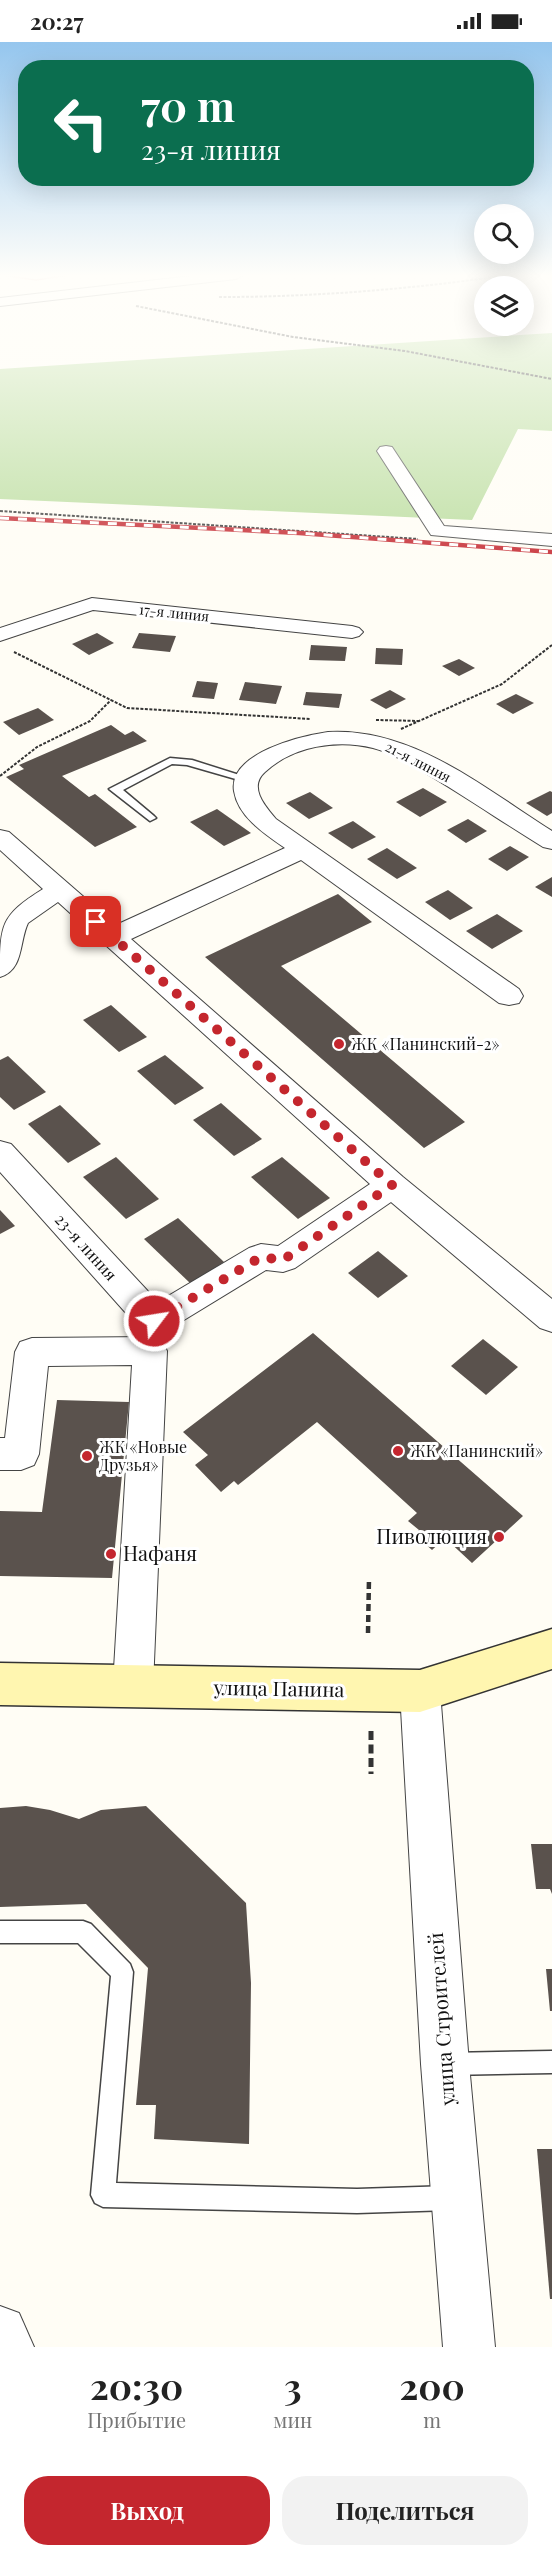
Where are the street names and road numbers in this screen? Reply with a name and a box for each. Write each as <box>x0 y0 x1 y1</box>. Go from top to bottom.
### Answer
street label: 17-я линия <box>138 599 210 626</box>
street label: 21-я линия <box>382 737 455 786</box>
street label: 23-я линия <box>51 1209 122 1285</box>
street label: улица Панина <box>212 1673 345 1702</box>
street label: улица Строителей <box>421 1932 460 2108</box>

